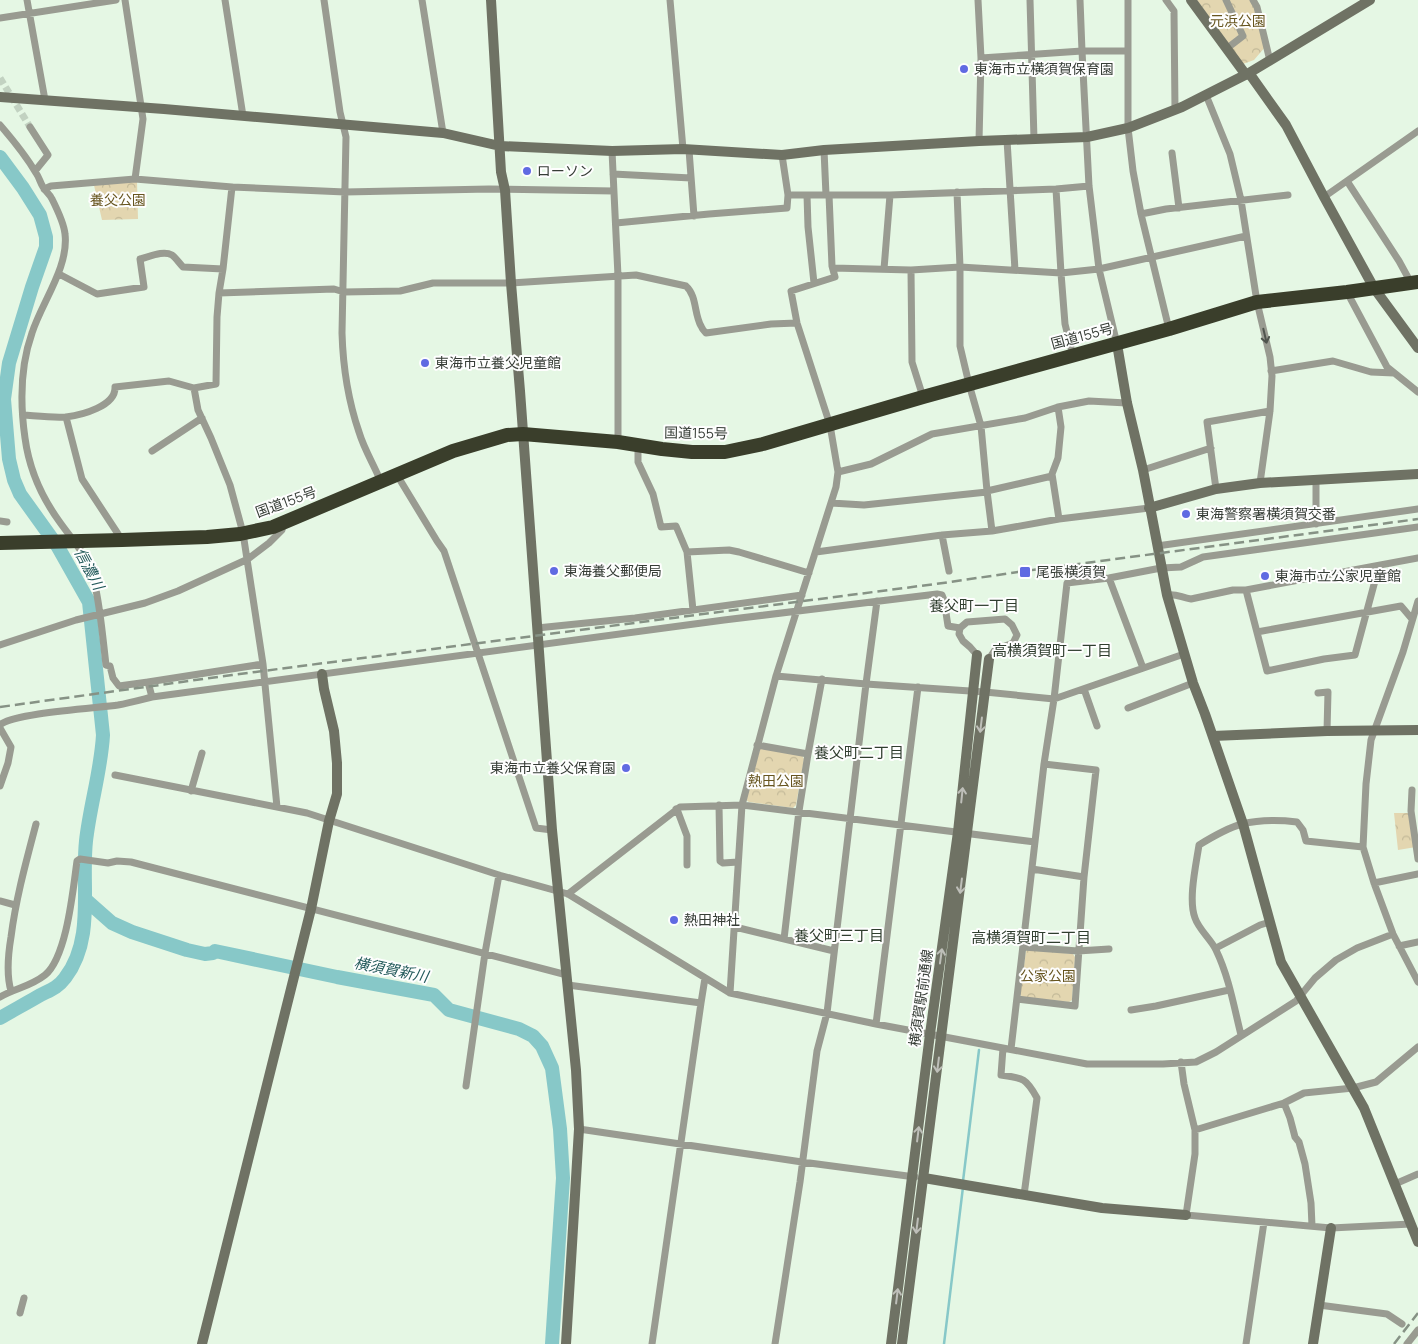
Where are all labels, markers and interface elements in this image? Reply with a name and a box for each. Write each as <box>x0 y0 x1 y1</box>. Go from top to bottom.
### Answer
park label: 元浜公園 <box>1210 11 1266 30</box>
place label: 東海市立横須賀保育園 <box>974 59 1114 78</box>
marker: 東海市立横須賀保育園 <box>958 63 970 75</box>
place label: ローソン <box>537 161 593 180</box>
marker: ローソン <box>521 165 533 177</box>
park label: 養父公園 <box>90 190 146 209</box>
street label: 国道155号 <box>1049 318 1115 353</box>
one-way arrow <box>1261 328 1270 344</box>
place label: 東海市立養父児童館 <box>435 353 561 372</box>
marker: 東海市立養父児童館 <box>419 357 431 369</box>
street label: 国道155号 <box>664 422 728 443</box>
street label: 国道155号 <box>253 482 319 521</box>
place label: 東海警察署横須賀交番 <box>1196 504 1336 523</box>
marker: 東海警察署横須賀交番 <box>1180 508 1192 520</box>
water label: 信濃川 <box>70 544 110 595</box>
place label: 東海養父郵便局 <box>564 561 662 580</box>
place label: 尾張横須賀 <box>1036 562 1106 581</box>
marker: 東海養父郵便局 <box>548 565 560 577</box>
marker: 尾張横須賀 <box>1018 565 1032 579</box>
place label: 東海市立公家児童館 <box>1275 566 1401 585</box>
marker: 東海市立公家児童館 <box>1259 570 1271 582</box>
district label: 養父町一丁目 <box>929 595 1019 616</box>
district label: 高横須賀町一丁目 <box>992 640 1112 661</box>
one-way arrow <box>976 717 986 733</box>
district label: 養父町二丁目 <box>814 742 904 763</box>
place label: 東海市立養父保育園 <box>490 758 616 777</box>
marker: 東海市立養父保育園 <box>620 762 632 774</box>
park label: 熱田公園 <box>748 771 804 790</box>
one-way arrow <box>957 787 967 803</box>
one-way arrow <box>956 878 966 894</box>
place label: 熱田神社 <box>684 910 740 929</box>
marker: 熱田神社 <box>668 914 680 926</box>
district label: 養父町三丁目 <box>794 925 884 946</box>
district label: 高横須賀町二丁目 <box>971 927 1091 948</box>
street label: 横須賀駅前通線 <box>904 948 937 1048</box>
one-way arrow <box>936 948 946 964</box>
water label: 横須賀新川 <box>352 952 432 987</box>
park label: 公家公園 <box>1020 966 1076 985</box>
one-way arrow <box>933 1056 943 1072</box>
one-way arrow <box>913 1127 923 1143</box>
one-way arrow <box>912 1218 922 1234</box>
one-way arrow <box>893 1288 903 1304</box>

